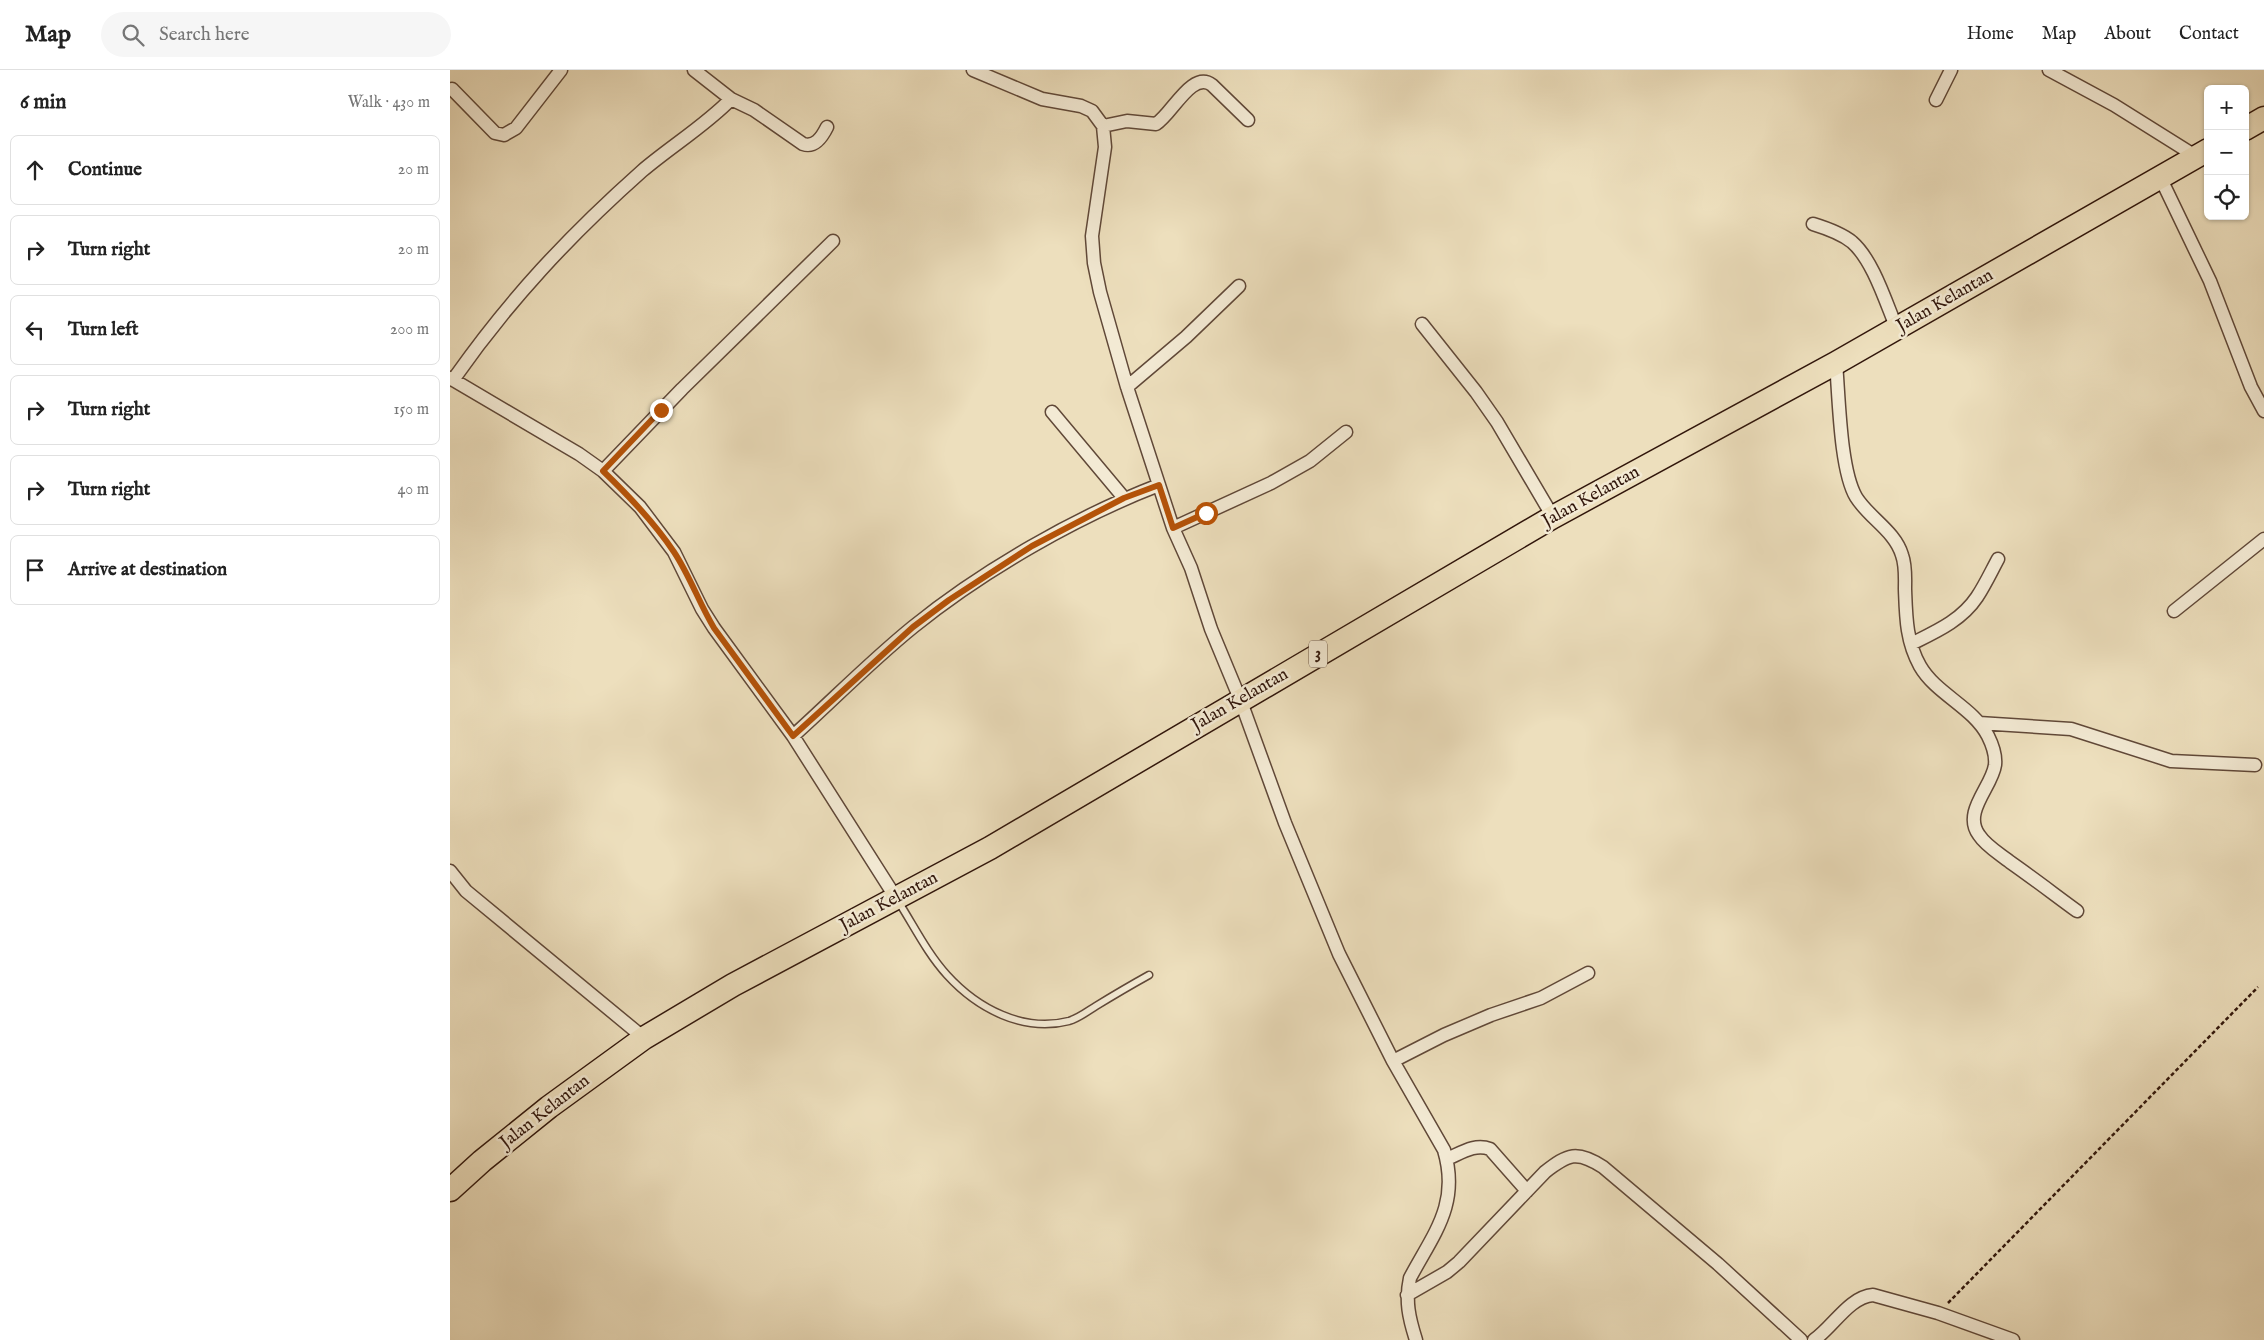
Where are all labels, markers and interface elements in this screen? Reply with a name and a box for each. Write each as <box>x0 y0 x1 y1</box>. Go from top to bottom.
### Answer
search box <box>101 12 451 57</box>
text: Map <box>25 19 71 50</box>
icon: search <box>119 21 147 49</box>
text: Search here <box>159 23 250 47</box>
text: Home <box>1967 23 2014 46</box>
text: Map <box>2042 23 2076 46</box>
text: About <box>2104 23 2151 46</box>
text: Contact <box>2179 23 2239 46</box>
map controls <box>2204 85 2249 220</box>
button: + <box>2204 85 2249 130</box>
text: 6 min <box>20 89 66 116</box>
text: Walk · 430 m <box>348 93 430 113</box>
button: − <box>2204 130 2249 175</box>
icon: ahead <box>21 156 49 184</box>
text: Continue <box>68 158 142 182</box>
text: 20 m <box>398 160 429 180</box>
button: locate <box>2204 175 2249 220</box>
icon: right <box>21 236 49 264</box>
text: Turn right <box>68 238 150 262</box>
text: 20 m <box>398 240 429 260</box>
street label: Jalan Kelantan <box>1891 264 1998 339</box>
icon: left <box>21 316 49 344</box>
text: Turn left <box>68 318 139 342</box>
text: 200 m <box>390 320 429 340</box>
icon: right <box>21 396 49 424</box>
text: Turn right <box>68 398 150 422</box>
route end <box>650 399 673 422</box>
text: 150 m <box>394 400 429 420</box>
street label: Jalan Kelantan <box>1536 461 1644 534</box>
icon: right <box>21 476 49 504</box>
text: Turn right <box>68 478 150 502</box>
text: 40 m <box>397 480 429 500</box>
route start <box>1195 502 1218 525</box>
icon: arrive <box>21 556 49 584</box>
text: Arrive at destination <box>68 558 227 582</box>
road number: 3 <box>1309 640 1327 668</box>
street label: Jalan Kelantan <box>1186 663 1293 738</box>
street label: Jalan Kelantan <box>834 866 942 938</box>
street label: Jalan Kelantan <box>494 1069 595 1156</box>

